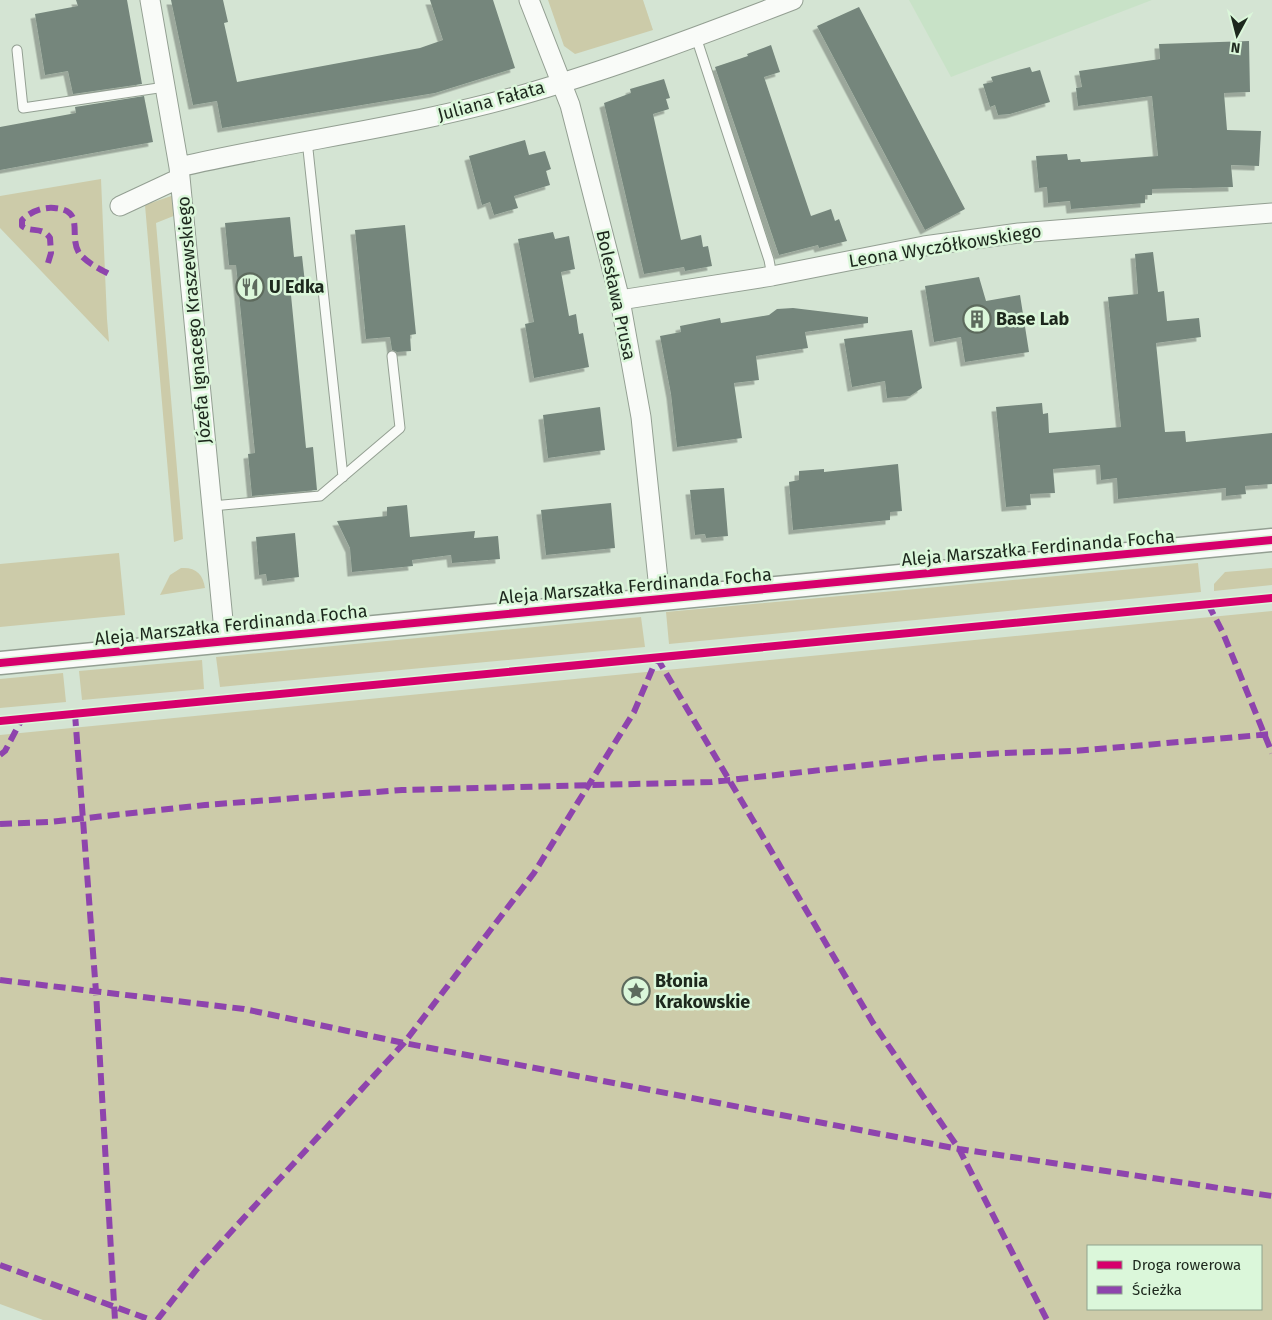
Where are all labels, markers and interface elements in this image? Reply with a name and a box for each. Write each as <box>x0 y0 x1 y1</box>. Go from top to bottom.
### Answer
north arrow <box>1212 10 1262 60</box>
text: N <box>1230 38 1241 56</box>
street label: Juliana Fałata <box>435 76 547 126</box>
street label: Józefa Ignacego Kraszewskiego <box>172 195 216 445</box>
street label: Leona Wyczółkowskiego <box>847 220 1043 272</box>
street label: Bolesława Prusa <box>591 228 641 362</box>
restaurant icon: U Edka <box>235 272 265 302</box>
place label: U Edka <box>269 276 325 298</box>
building icon: Base Lab <box>962 304 992 334</box>
place label: Base Lab <box>996 308 1070 330</box>
street label: Aleja Marszałka Ferdinanda Focha <box>900 525 1176 571</box>
street label: Aleja Marszałka Ferdinanda Focha <box>497 563 773 609</box>
street label: Aleja Marszałka Ferdinanda Focha <box>93 600 369 650</box>
place label: Błonia Krakowskie <box>655 970 750 1013</box>
place icon: Błonia Krakowskie <box>621 976 651 1006</box>
legend <box>1087 1245 1262 1310</box>
text: Droga rowerowa <box>1132 1256 1241 1274</box>
text: Ścieżka <box>1132 1281 1182 1299</box>

